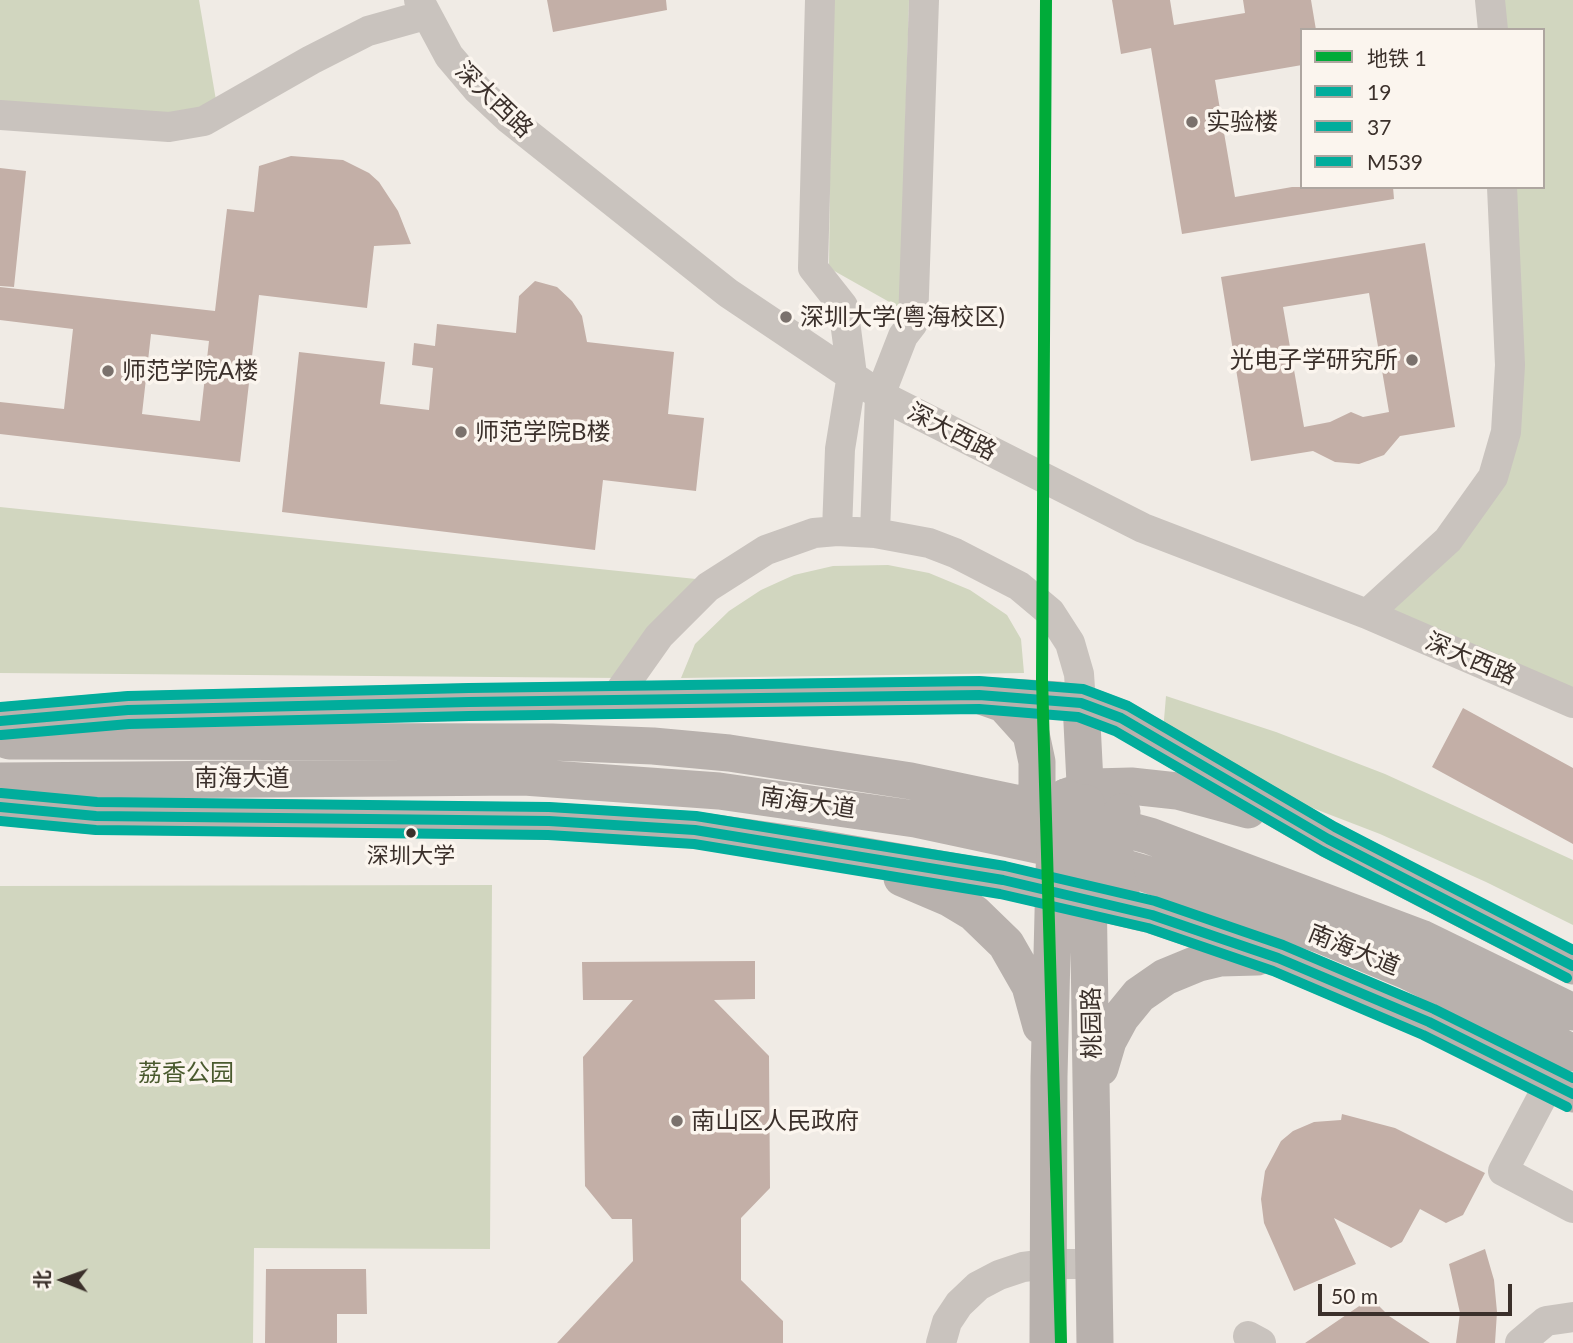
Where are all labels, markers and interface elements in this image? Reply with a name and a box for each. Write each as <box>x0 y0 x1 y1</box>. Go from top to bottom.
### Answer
legend <box>1300 28 1545 189</box>
text: 地铁 1 <box>1367 45 1427 70</box>
street label: 深大西路 <box>449 56 539 144</box>
text: 19 <box>1367 79 1391 104</box>
place label: 实验楼 <box>1206 108 1278 136</box>
marker: 实验楼 <box>1184 114 1200 130</box>
text: 37 <box>1367 114 1391 139</box>
text: M539 <box>1367 149 1423 174</box>
place label: 深圳大学(粤海校区) <box>800 303 1005 331</box>
marker: 深圳大学(粤海校区) <box>778 309 794 325</box>
place label: 光电子学研究所 <box>1230 346 1398 374</box>
marker: 光电子学研究所 <box>1404 352 1420 368</box>
place label: 师范学院A楼 <box>122 357 258 385</box>
marker: 师范学院A楼 <box>100 363 116 379</box>
street label: 深大西路 <box>903 397 1001 467</box>
place label: 师范学院B楼 <box>475 418 611 446</box>
marker: 师范学院B楼 <box>453 424 469 440</box>
street label: 深大西路 <box>1421 627 1521 691</box>
street label: 南海大道 <box>194 764 290 792</box>
street label: 南海大道 <box>758 782 858 824</box>
marker: 深圳大学 <box>404 826 418 840</box>
place label: 深圳大学 <box>367 843 455 869</box>
street label: 南海大道 <box>1304 919 1404 981</box>
street label: 桃园路 <box>1077 987 1107 1059</box>
park label: 荔香公园 <box>138 1059 234 1087</box>
place label: 南山区人民政府 <box>691 1107 859 1135</box>
marker: 南山区人民政府 <box>669 1113 685 1129</box>
north arrow <box>28 1245 98 1315</box>
text: 北 <box>30 1270 53 1289</box>
scale bar <box>1321 1270 1515 1314</box>
text: 50 m <box>1331 1283 1378 1308</box>

